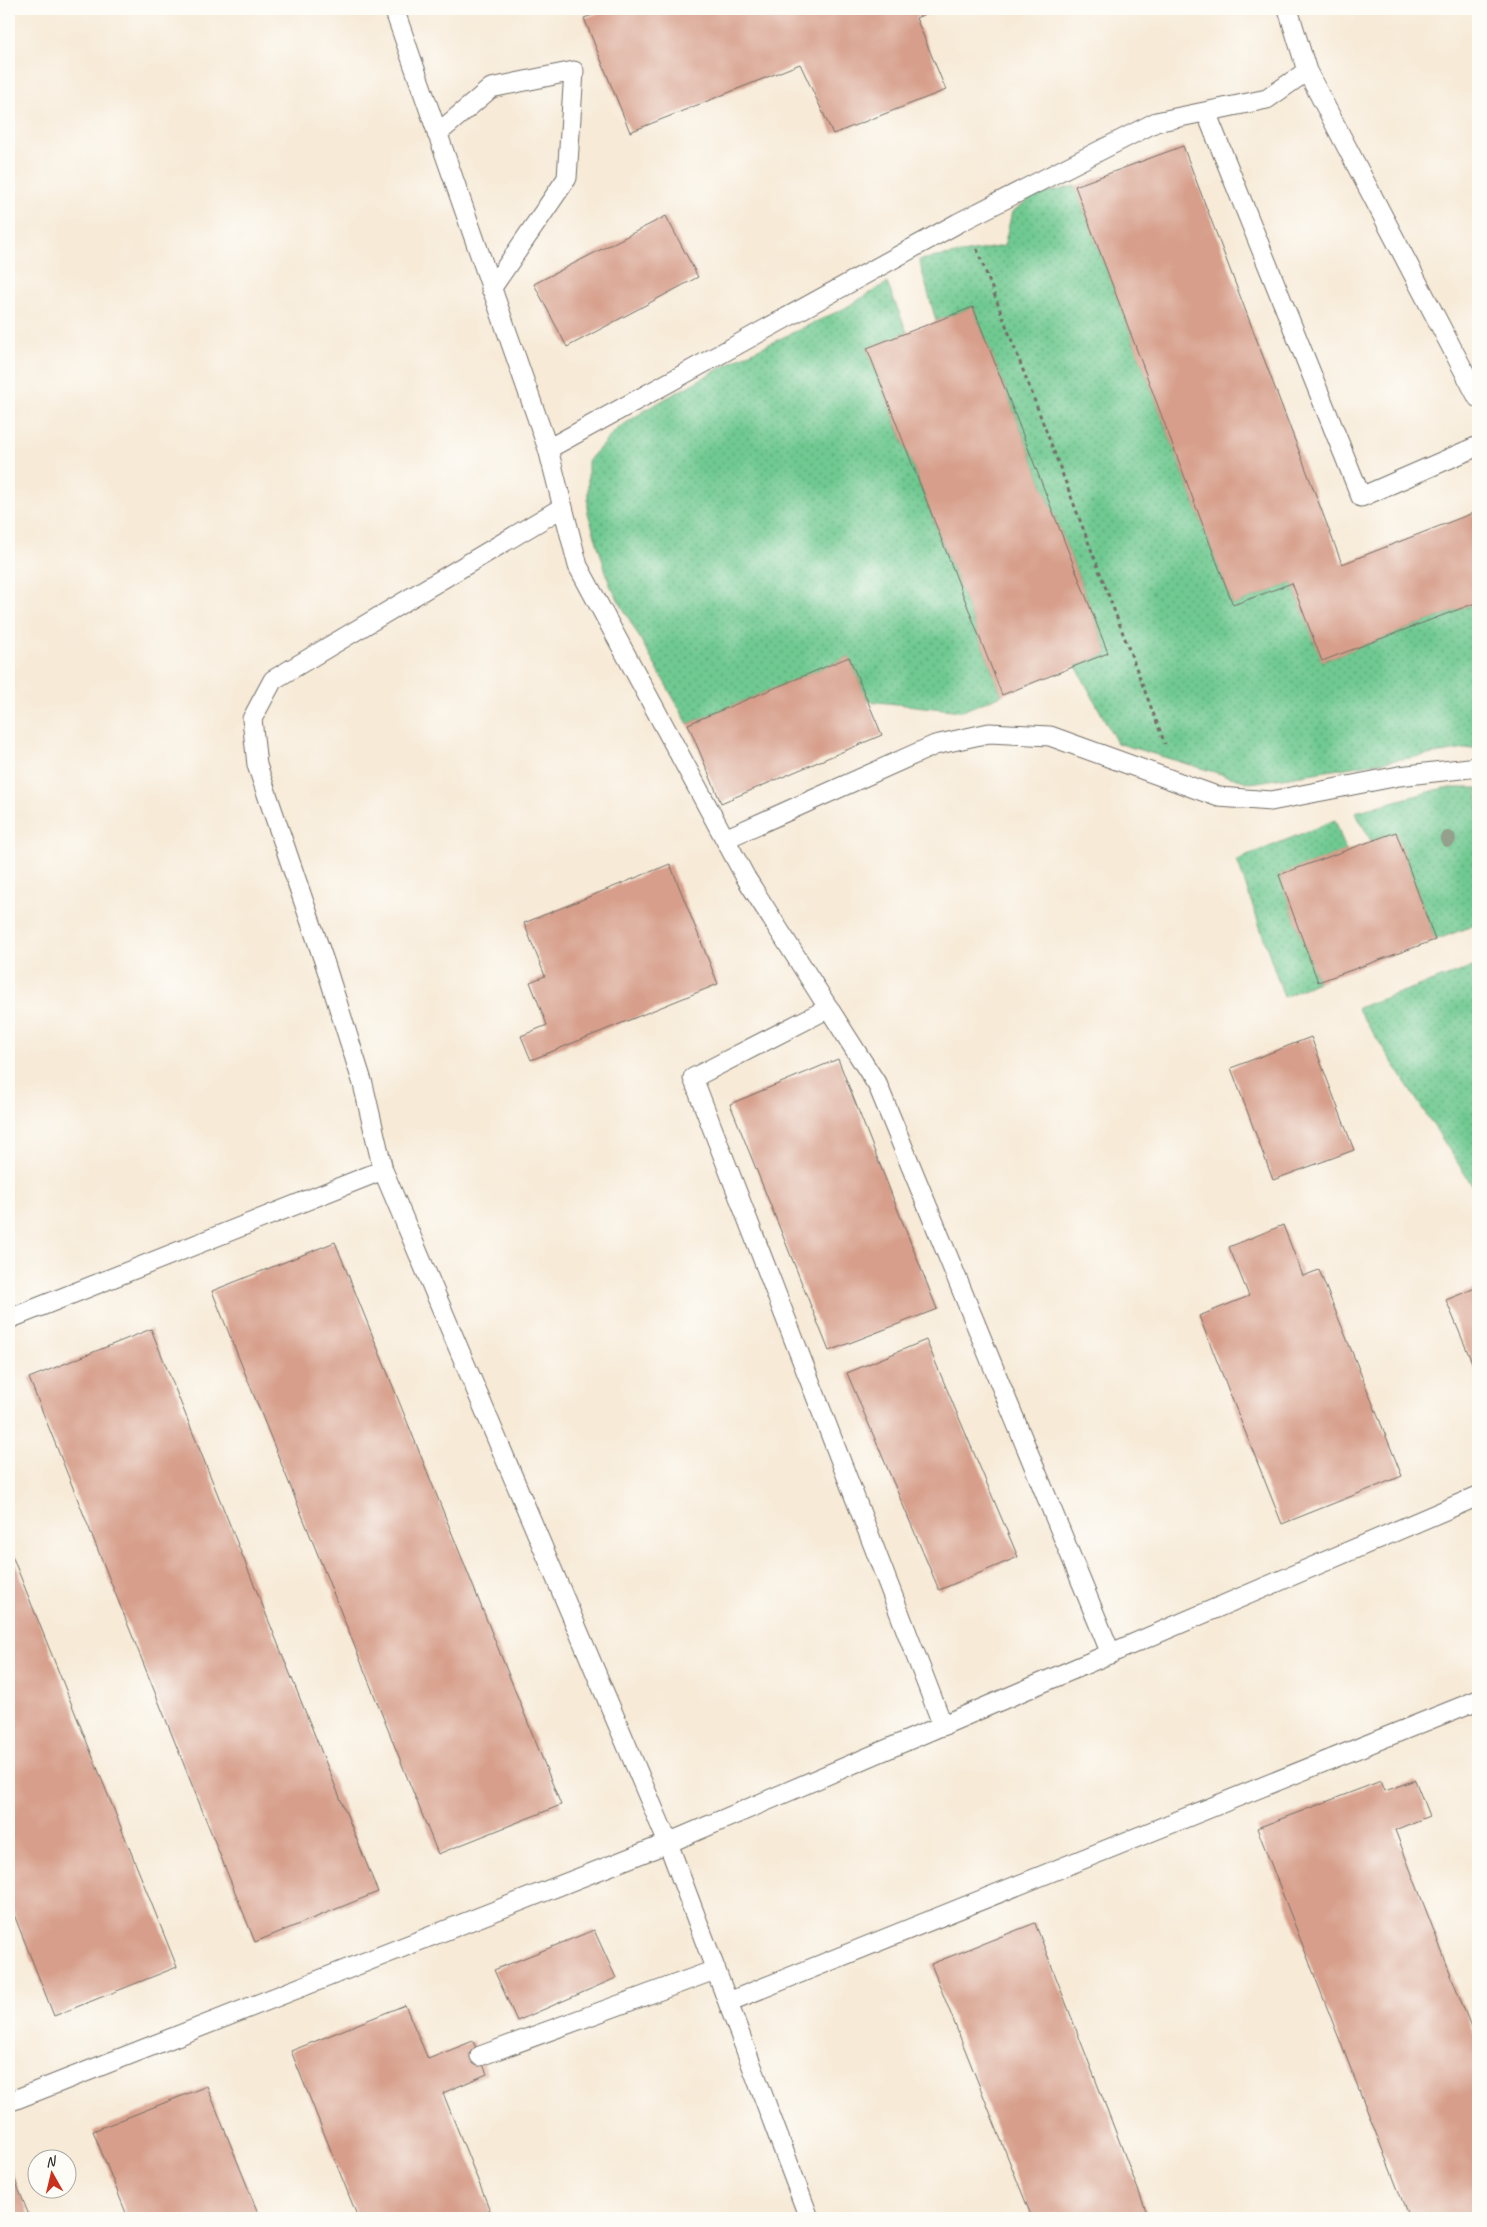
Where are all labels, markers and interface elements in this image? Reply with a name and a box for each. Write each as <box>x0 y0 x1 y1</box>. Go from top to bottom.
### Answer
north arrow <box>28 2150 78 2200</box>
text: N <box>45 2152 58 2171</box>

